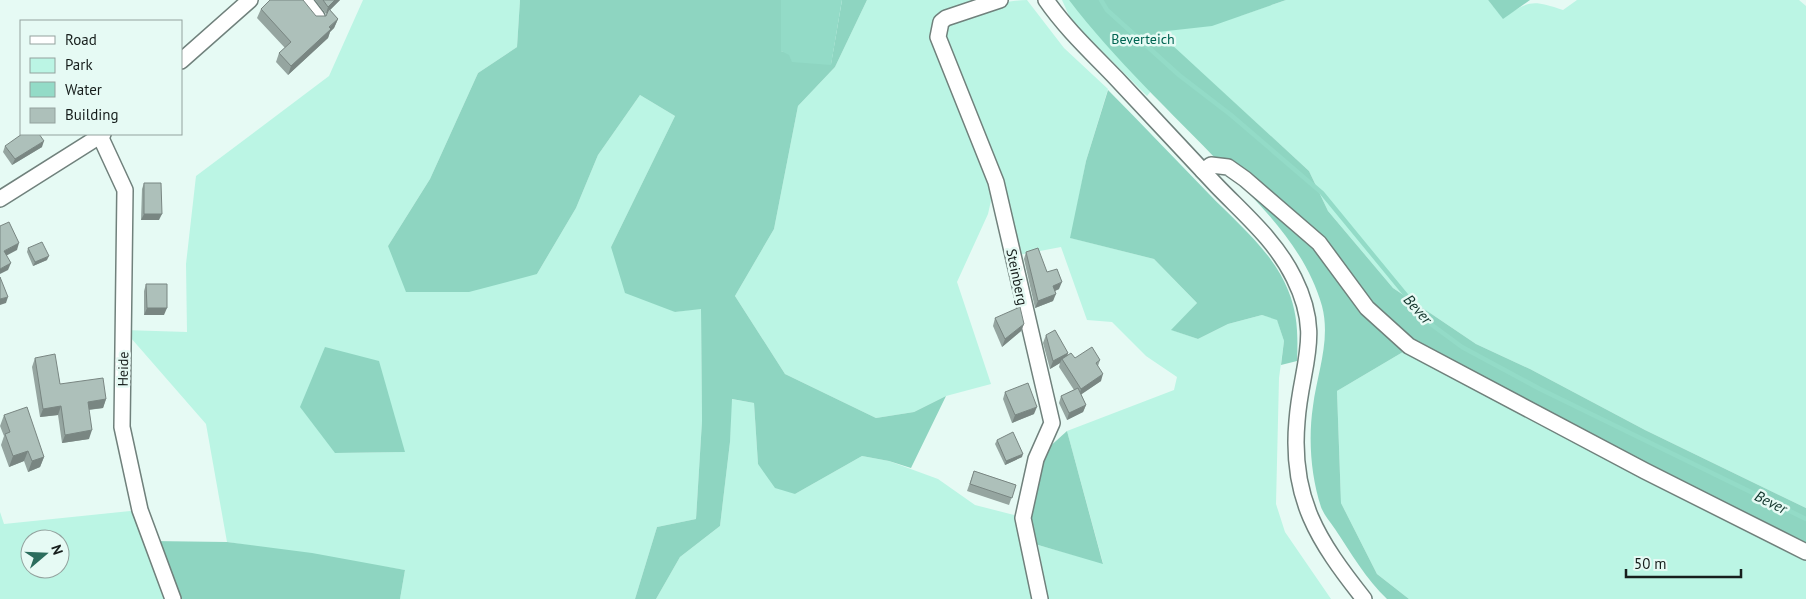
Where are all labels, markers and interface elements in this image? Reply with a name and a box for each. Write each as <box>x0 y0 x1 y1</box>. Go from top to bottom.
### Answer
legend <box>20 20 182 135</box>
text: Road <box>65 30 97 49</box>
park label: Beverteich <box>1111 30 1175 48</box>
text: Park <box>65 55 93 74</box>
text: Water <box>65 80 102 99</box>
text: Building <box>65 105 119 124</box>
street label: Steinberg <box>1002 247 1032 307</box>
water label: Bever <box>1400 290 1437 329</box>
street label: Heide <box>114 351 132 387</box>
water label: Bever <box>1752 486 1791 518</box>
north arrow <box>20 529 70 579</box>
text: N <box>47 542 67 557</box>
scale bar <box>1626 546 1741 578</box>
text: 50 m <box>1634 554 1667 573</box>

